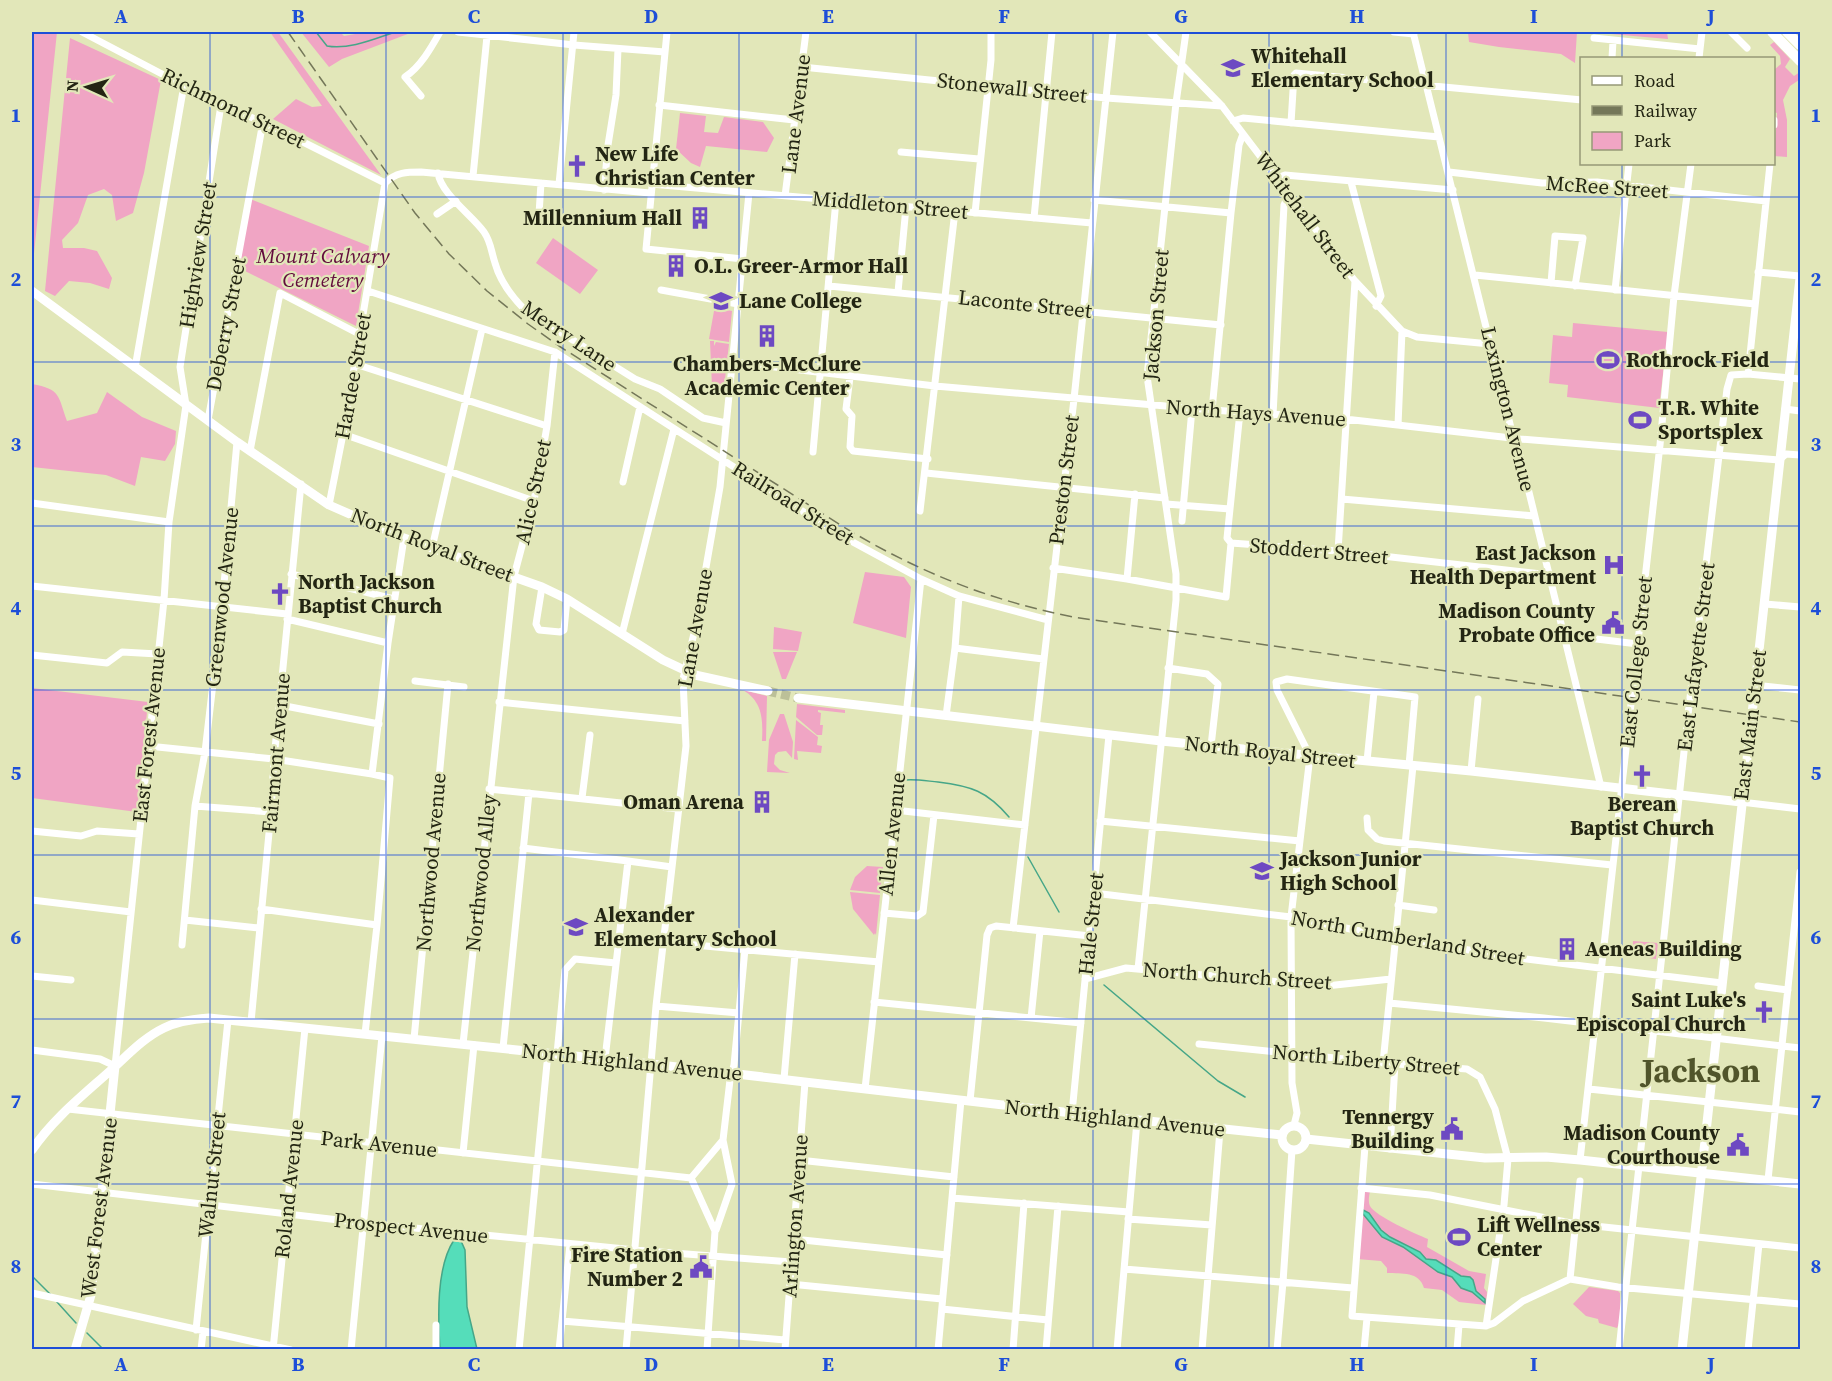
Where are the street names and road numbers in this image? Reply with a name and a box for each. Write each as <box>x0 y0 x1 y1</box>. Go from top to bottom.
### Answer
street label: Lane Avenue <box>774 52 817 175</box>
street label: Richmond Street <box>156 60 310 155</box>
street label: Stonewall Street <box>936 65 1088 110</box>
street label: Whitehall Street <box>1248 146 1363 284</box>
street label: McRee Street <box>1545 168 1669 205</box>
street label: Highview Street <box>172 179 223 330</box>
street label: Middleton Street <box>811 183 969 226</box>
street label: Jackson Street <box>1135 248 1176 383</box>
street label: Deberry Street <box>198 254 253 393</box>
street label: Laconte Street <box>957 282 1094 325</box>
street label: Merry Lane <box>516 293 623 378</box>
street label: Hardee Street <box>327 310 378 441</box>
street label: Lexington Avenue <box>1474 323 1543 494</box>
street label: North Hays Avenue <box>1165 392 1347 433</box>
street label: Preston Street <box>1041 413 1086 547</box>
street label: Alice Street <box>507 437 558 547</box>
street label: Railroad Street <box>727 453 860 552</box>
street label: North Royal Street <box>347 500 518 589</box>
street label: Greenwood Avenue <box>198 505 245 688</box>
street label: Stoddert Street <box>1249 530 1390 571</box>
street label: East Lafayette Street <box>1670 561 1721 753</box>
street label: Lane Avenue <box>670 566 719 690</box>
street label: East College Street <box>1612 574 1659 749</box>
street label: East Forest Avenue <box>125 646 172 824</box>
street label: East Main Street <box>1726 648 1773 802</box>
street label: Fairmont Avenue <box>254 672 297 834</box>
street label: North Royal Street <box>1183 728 1357 775</box>
street label: Northwood Avenue <box>408 771 453 952</box>
street label: Allen Avenue <box>871 771 912 897</box>
street label: Northwood Alley <box>458 793 503 953</box>
street label: Hale Street <box>1071 871 1110 977</box>
street label: North Cumberland Street <box>1289 903 1527 972</box>
street label: North Church Street <box>1142 954 1332 997</box>
street label: North Highland Avenue <box>520 1036 744 1088</box>
street label: North Liberty Street <box>1271 1037 1461 1082</box>
street label: North Highland Avenue <box>1003 1092 1227 1144</box>
street label: Walnut Street <box>190 1110 233 1239</box>
street label: West Forest Avenue <box>73 1116 124 1300</box>
street label: Roland Avenue <box>267 1118 310 1260</box>
street label: Park Avenue <box>319 1123 439 1164</box>
street label: Arlington Avenue <box>774 1133 815 1299</box>
street label: Prospect Avenue <box>332 1205 490 1250</box>

